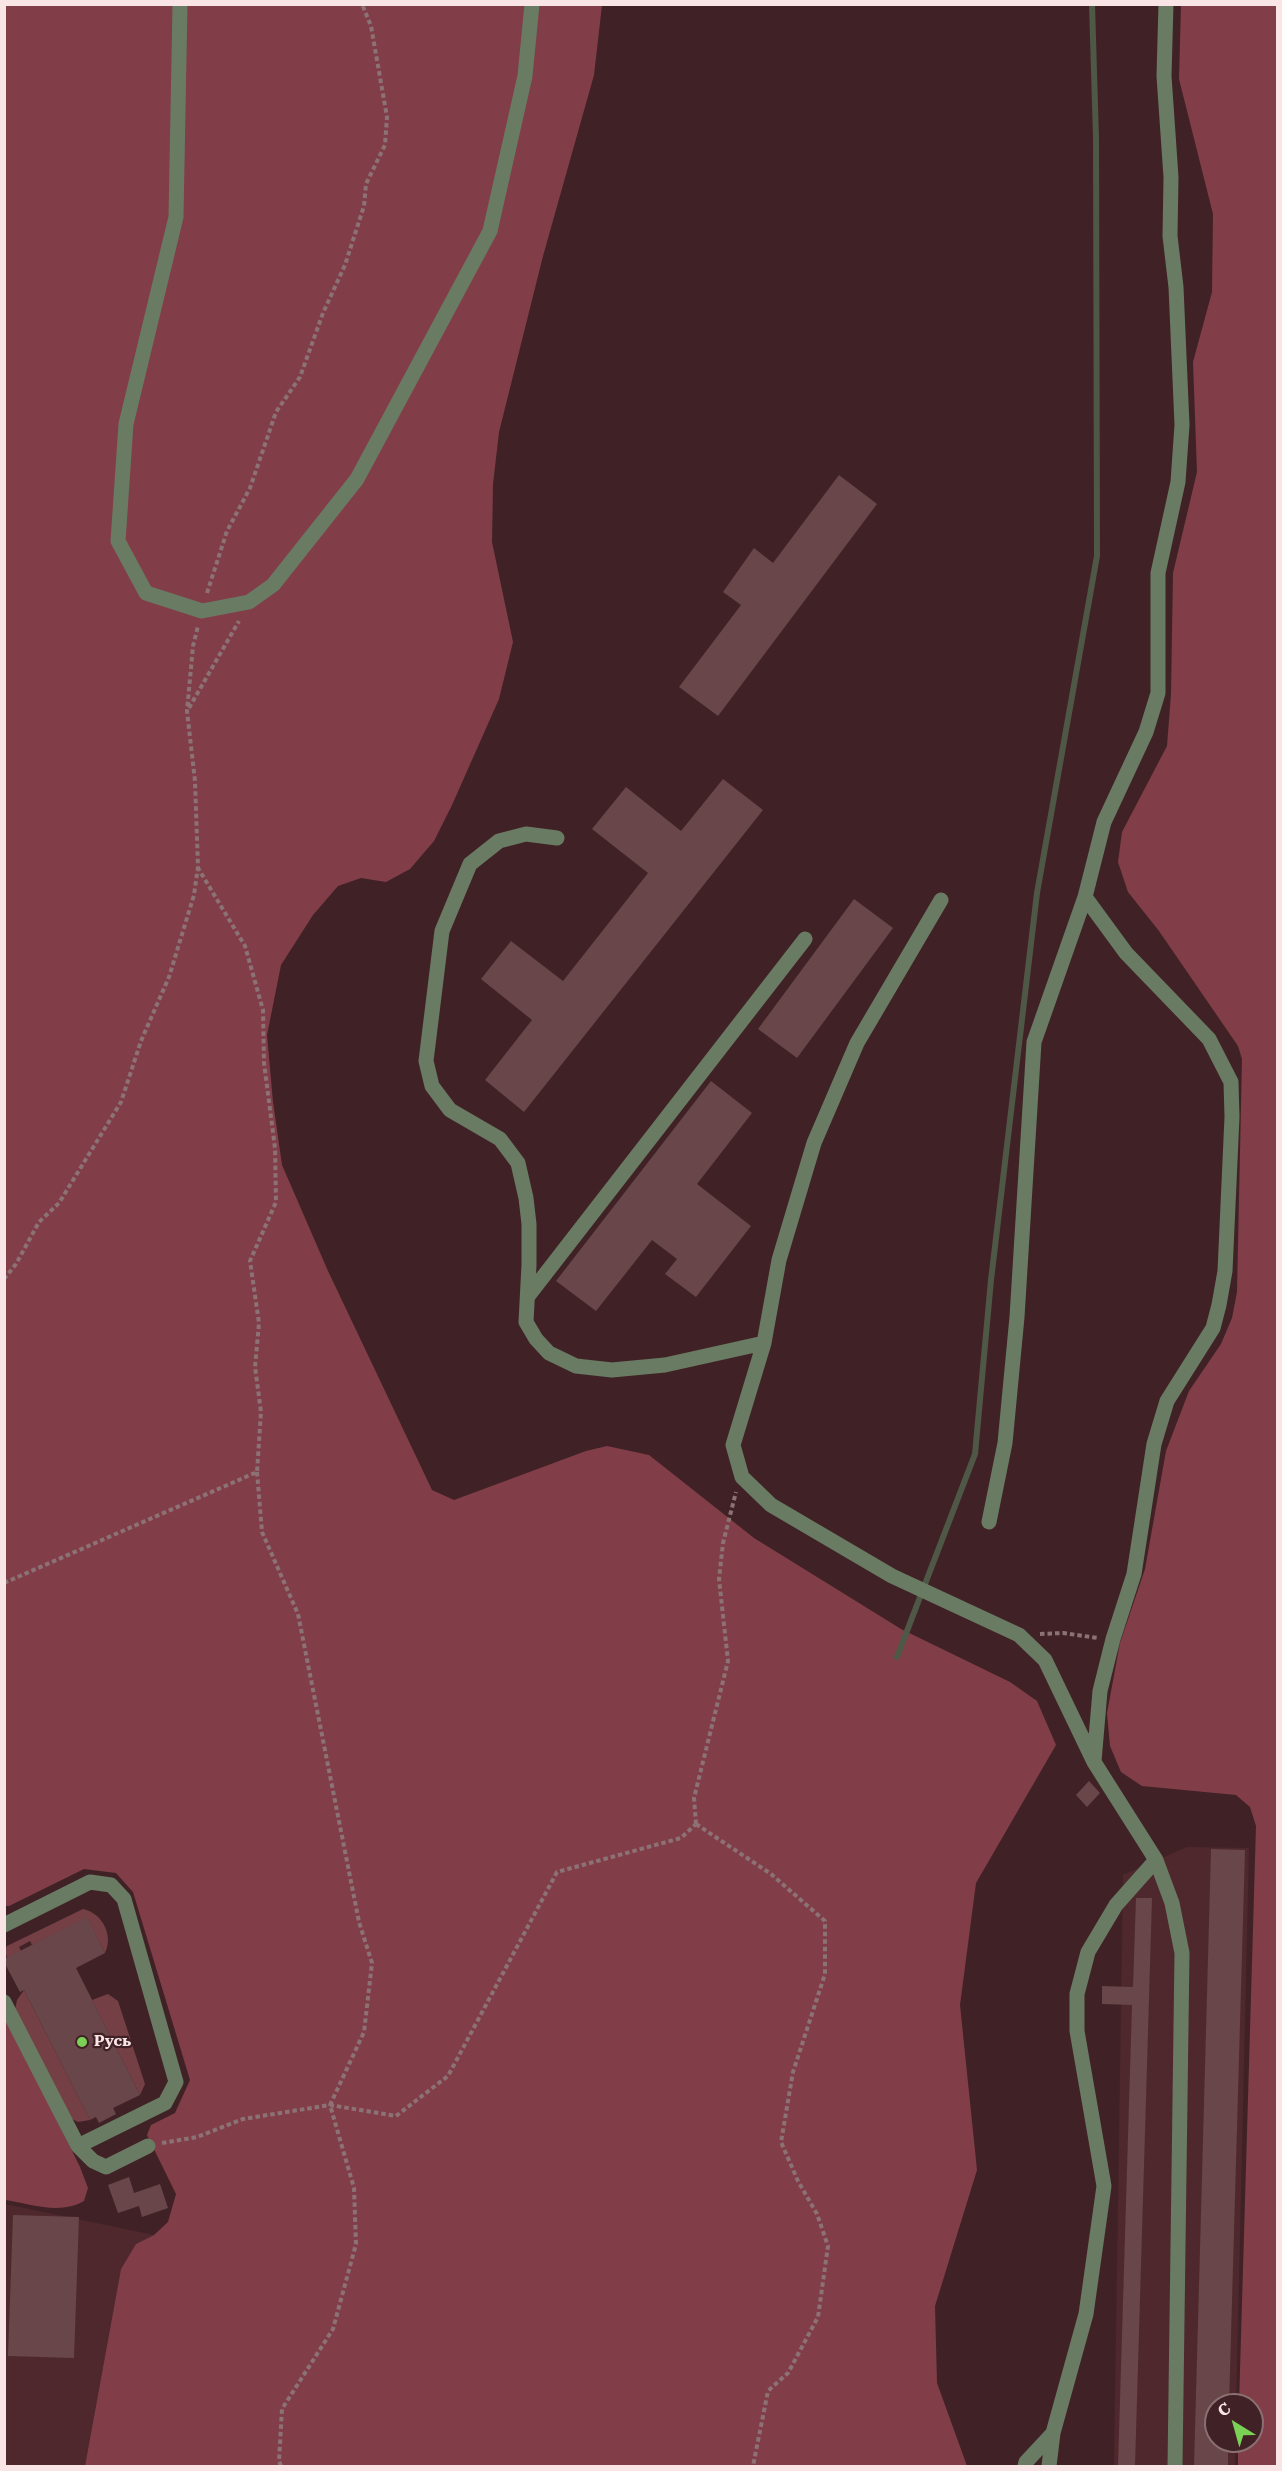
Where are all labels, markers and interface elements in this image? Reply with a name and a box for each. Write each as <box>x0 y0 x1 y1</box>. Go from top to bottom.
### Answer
place label: Русь <box>94 2033 131 2051</box>
marker: Русь <box>75 2035 89 2049</box>
north arrow <box>1204 2393 1264 2453</box>
text: С <box>1214 2399 1234 2421</box>

